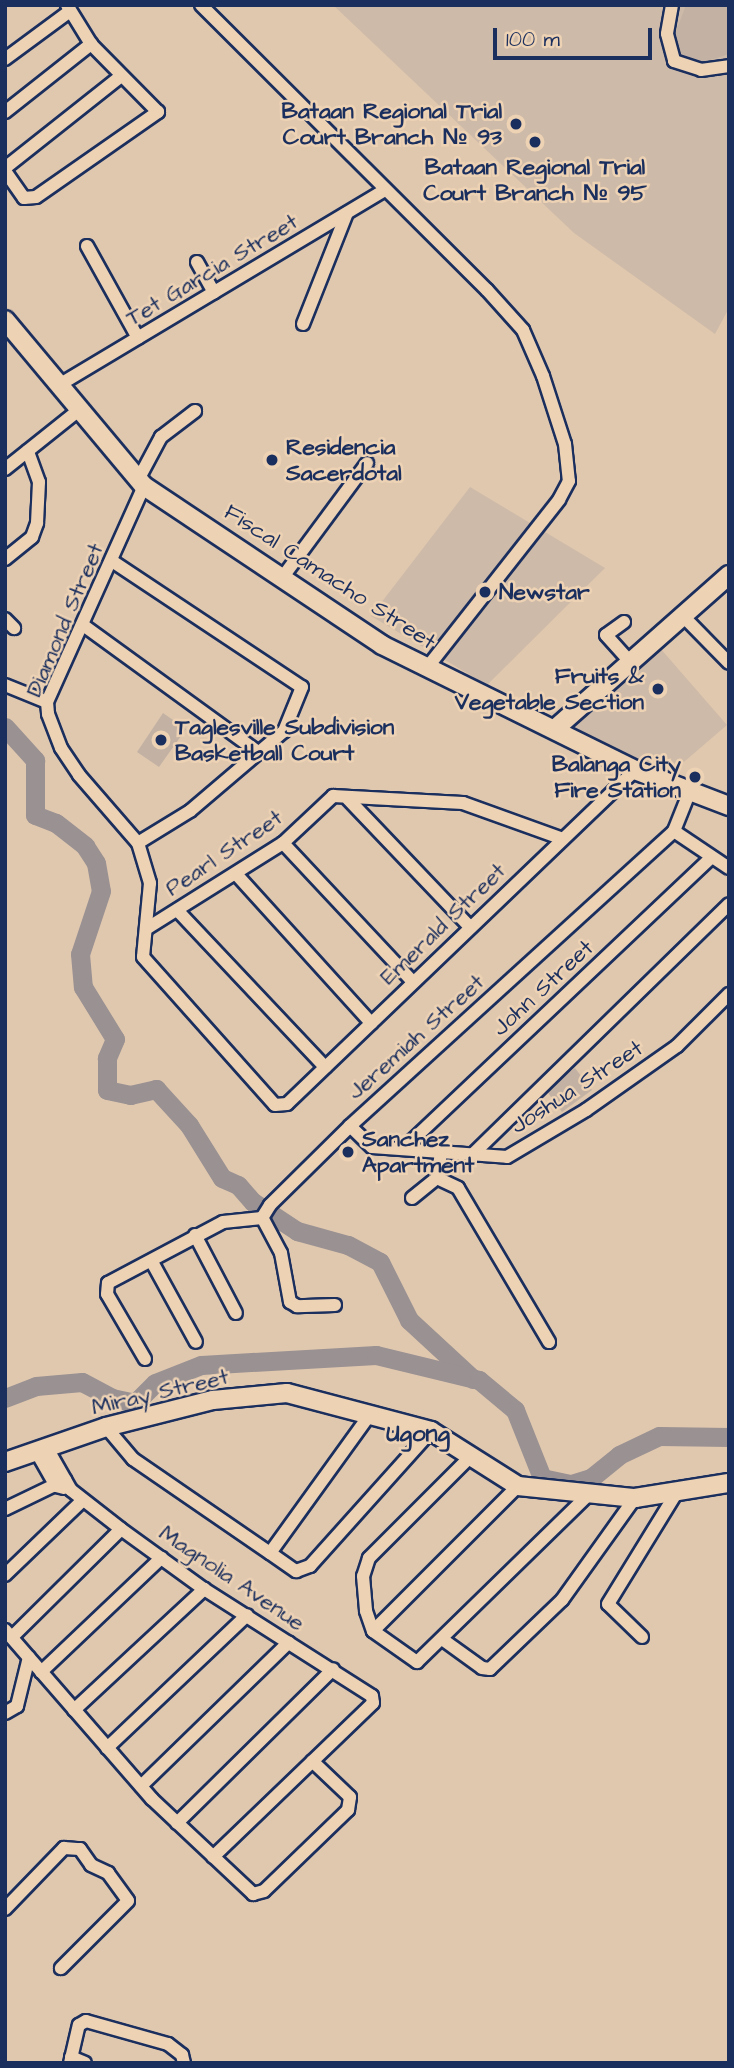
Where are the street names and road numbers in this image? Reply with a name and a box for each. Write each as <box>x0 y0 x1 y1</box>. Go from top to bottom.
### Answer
street label: Tet Garcia Street <box>121 208 303 332</box>
street label: Fiscal Camacho Street <box>219 498 441 656</box>
street label: Diamond Street <box>20 539 110 701</box>
street label: Pearl Street <box>160 804 288 902</box>
street label: Emerald Street <box>374 857 512 991</box>
street label: John Street <box>487 934 599 1042</box>
street label: Jeremiah Street <box>342 968 490 1106</box>
street label: Joshua Street <box>506 1034 648 1140</box>
street label: Miray Street <box>89 1363 231 1421</box>
street label: Magnolia Avenue <box>154 1519 310 1637</box>

